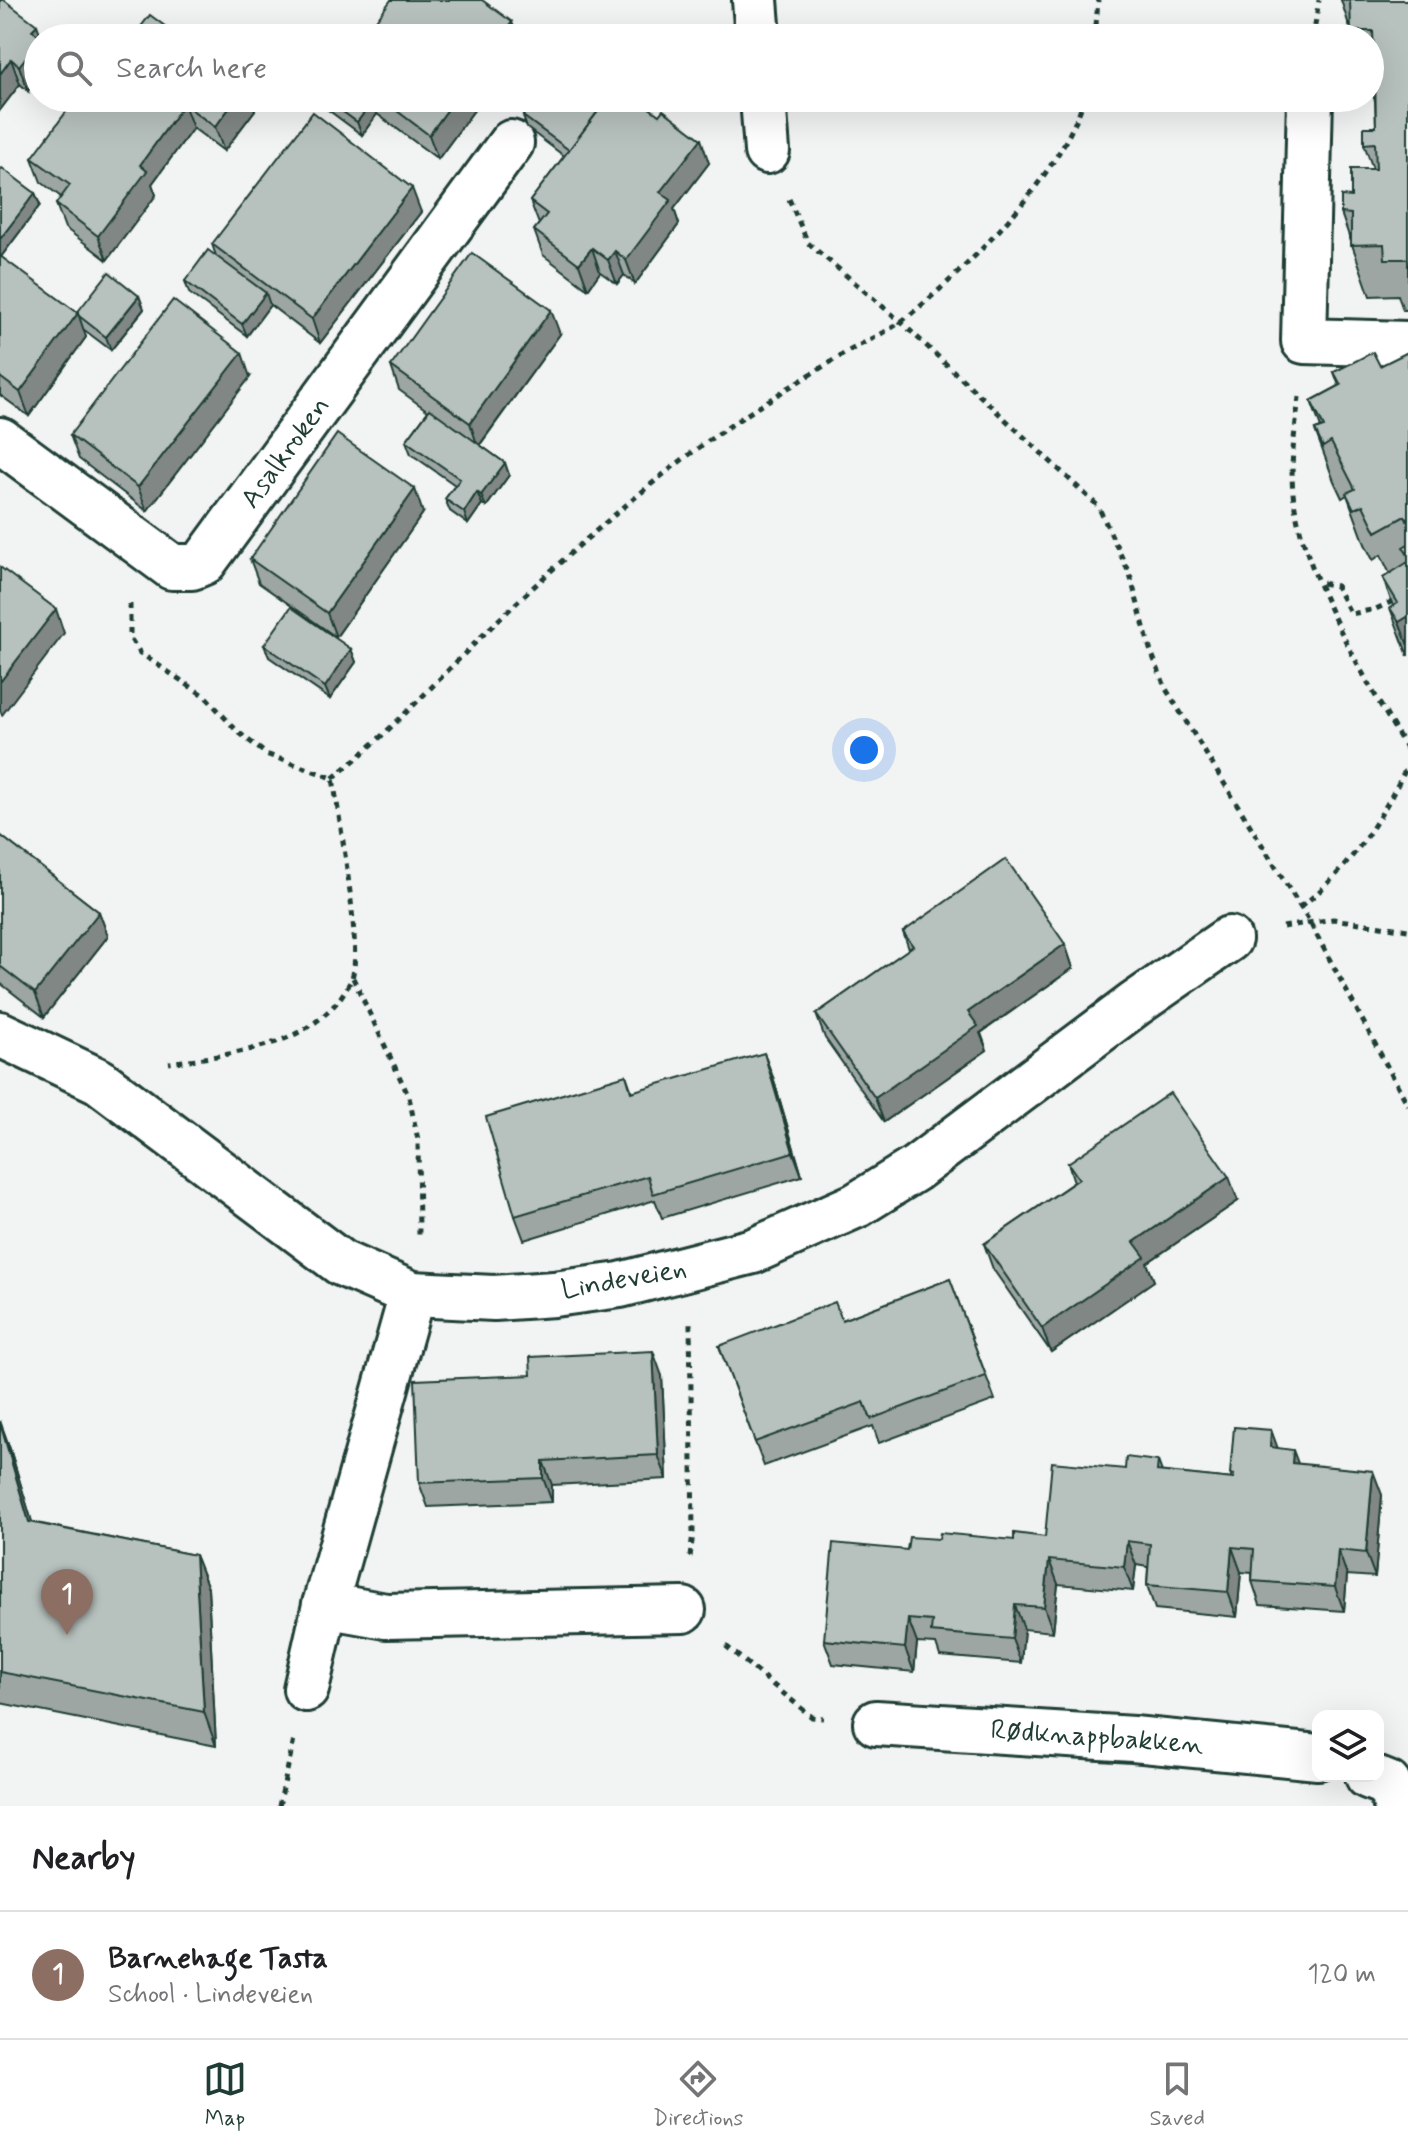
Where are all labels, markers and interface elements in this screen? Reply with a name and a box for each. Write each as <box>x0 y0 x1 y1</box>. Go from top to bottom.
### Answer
search box <box>24 24 1384 112</box>
icon: search <box>52 46 96 90</box>
text: Search here <box>116 49 267 88</box>
street label: Asalkroken <box>233 389 339 517</box>
your location <box>844 730 884 770</box>
street label: Lindeveien <box>558 1251 690 1309</box>
pin: 1 <box>41 1569 93 1635</box>
map controls <box>1312 1710 1384 1782</box>
button: layers <box>1312 1710 1384 1782</box>
street label: Rødknappbakken <box>989 1712 1205 1764</box>
text: Nearby <box>32 1836 136 1881</box>
text: Barnehage Tasta <box>108 1939 328 1978</box>
text: 1 <box>52 1958 64 1992</box>
text: 120 m <box>1307 1958 1376 1992</box>
text: School · Lindeveien <box>108 1978 313 2012</box>
tab: Map <box>203 2057 247 2133</box>
tab: Directions <box>653 2057 743 2133</box>
tab: Saved <box>1149 2057 1205 2133</box>

